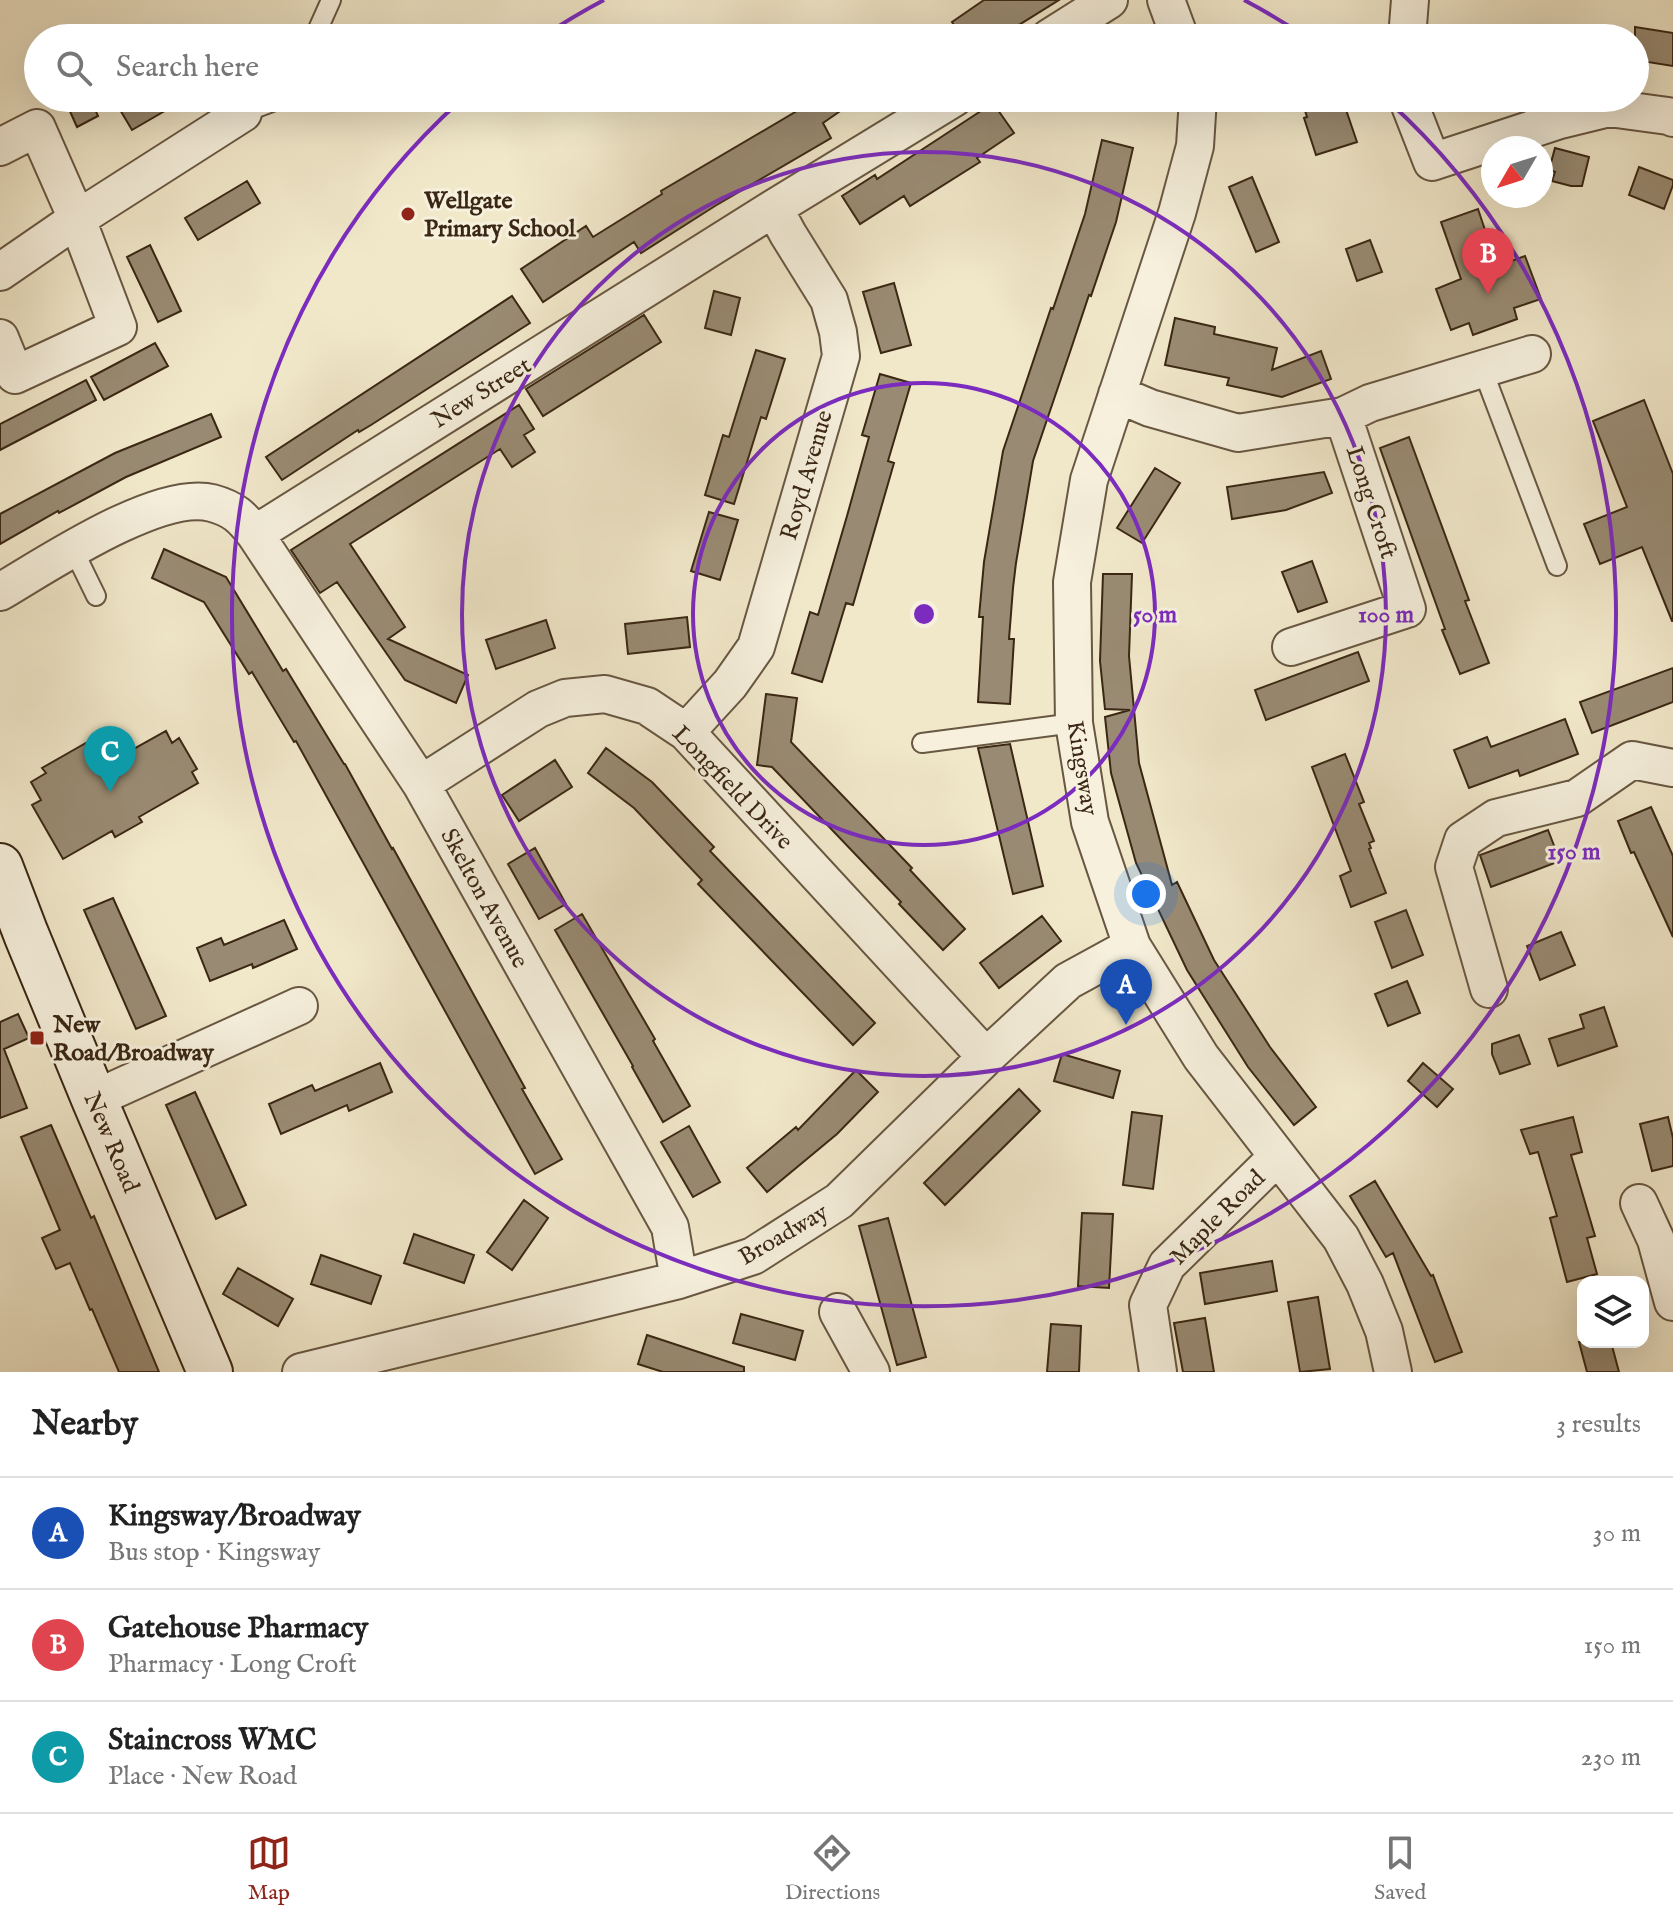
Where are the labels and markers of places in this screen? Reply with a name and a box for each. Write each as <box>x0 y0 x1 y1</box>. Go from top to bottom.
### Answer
place label: Wellgate Primary School <box>423 186 576 245</box>
marker: Wellgate Primary School <box>399 205 417 223</box>
pin: B <box>1462 228 1514 294</box>
centre of rings <box>910 600 938 628</box>
pin: C <box>84 726 136 792</box>
pin: A <box>1100 959 1152 1025</box>
place label: New Road/Broadway <box>52 1010 215 1069</box>
marker: New Road/Broadway <box>28 1029 46 1047</box>

